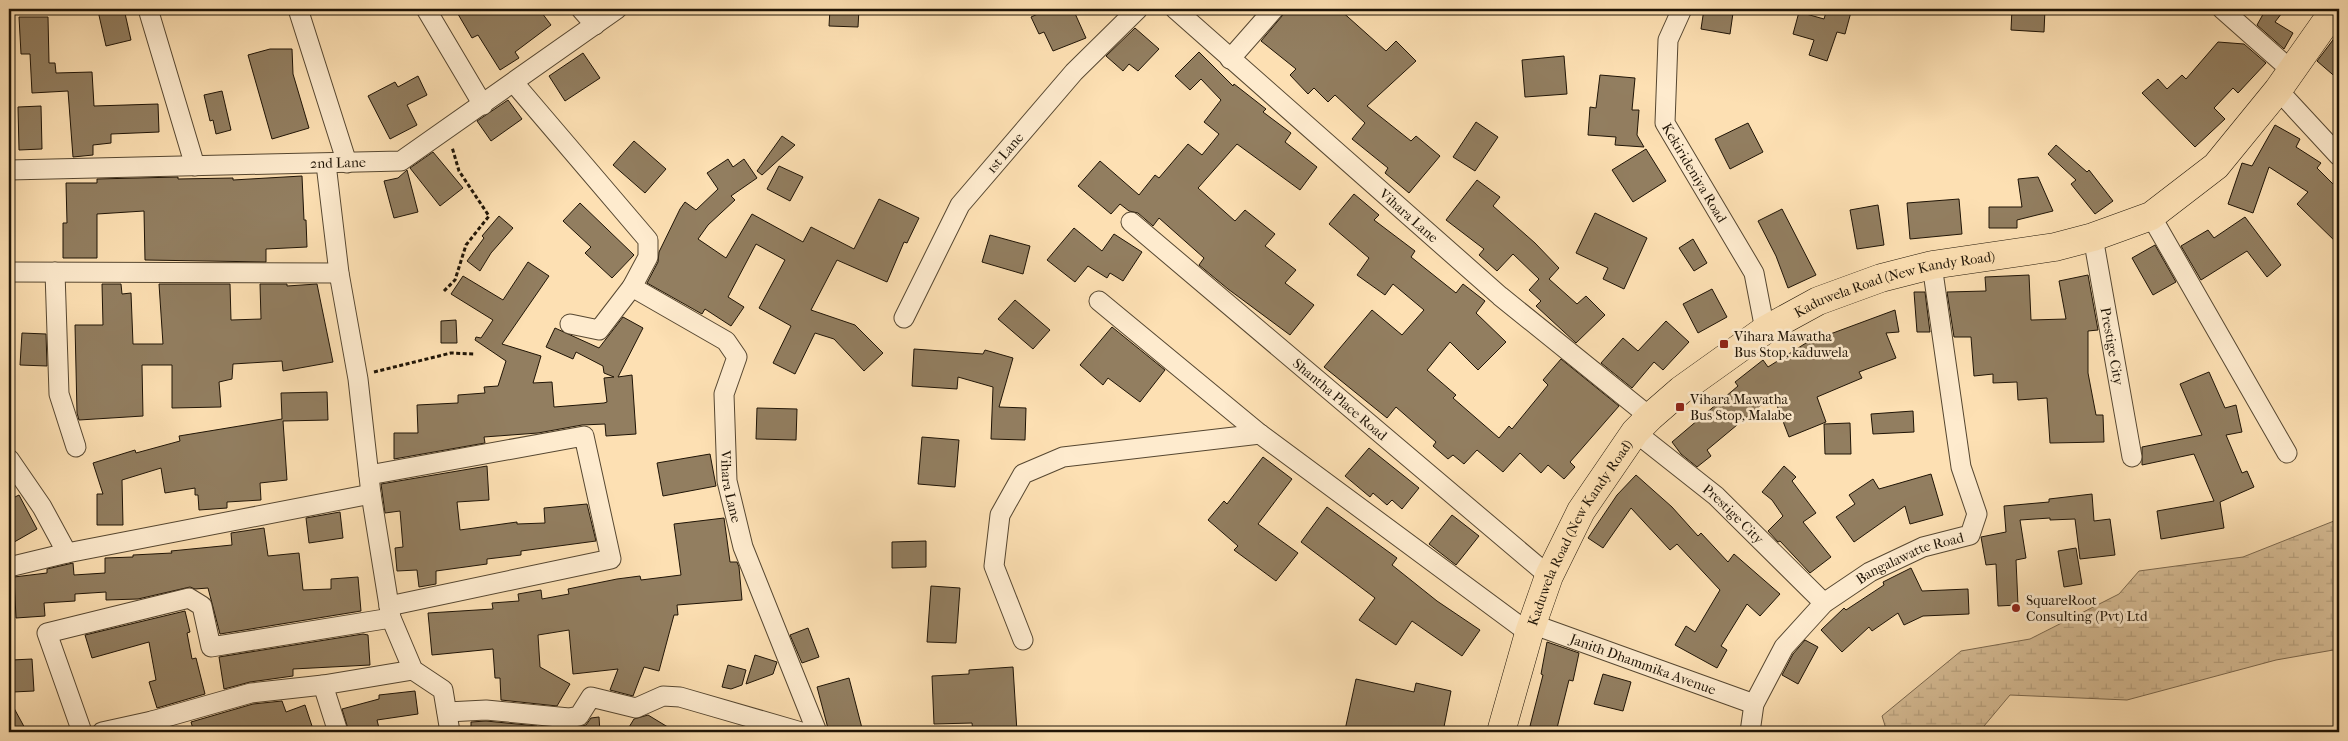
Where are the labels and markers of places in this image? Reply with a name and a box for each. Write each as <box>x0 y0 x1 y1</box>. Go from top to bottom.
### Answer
place label: Vihara Mawatha Bus Stop, kaduwela <box>1733 328 1849 361</box>
marker: Vihara Mawatha Bus Stop, kaduwela <box>1718 338 1730 350</box>
place label: Vihara Mawatha Bus Stop, Malabe <box>1689 391 1792 424</box>
marker: Vihara Mawatha Bus Stop, Malabe <box>1674 401 1686 413</box>
place label: SquareRoot Consulting (Pvt) Ltd <box>2026 592 2148 625</box>
marker: SquareRoot Consulting (Pvt) Ltd <box>2010 602 2022 614</box>

